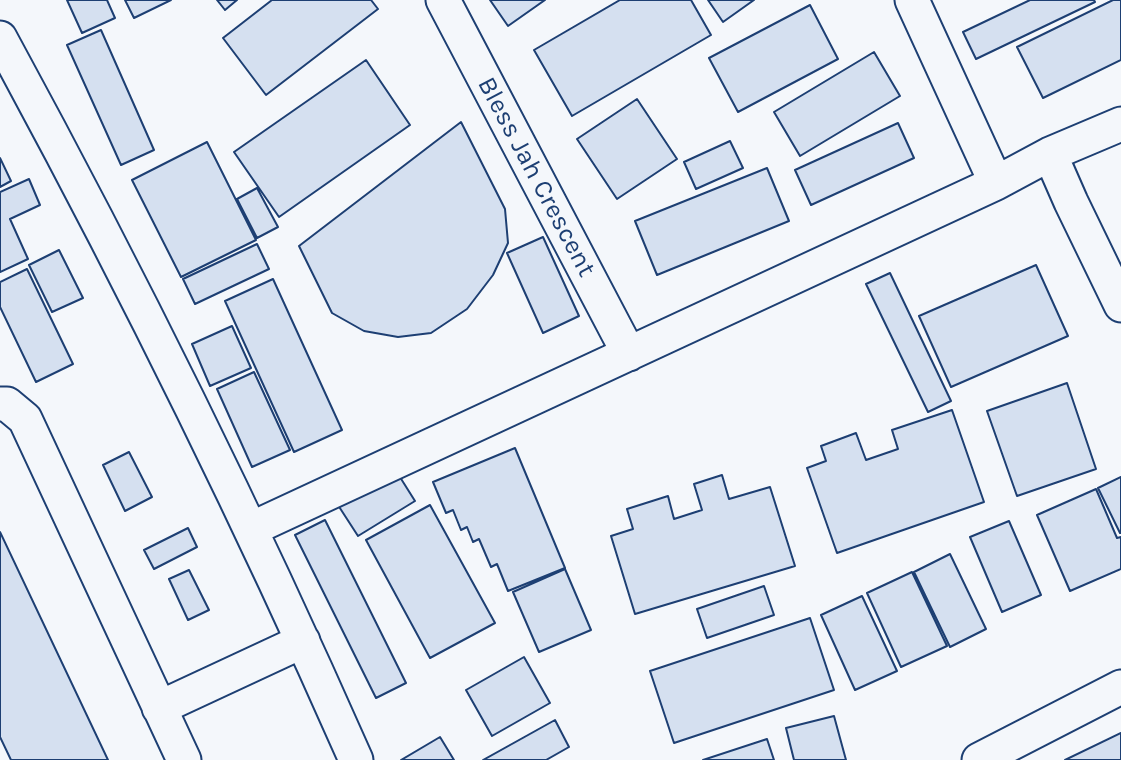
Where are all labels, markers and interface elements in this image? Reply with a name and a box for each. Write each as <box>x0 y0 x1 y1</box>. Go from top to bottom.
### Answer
street label: Bless Jah Crescent <box>470 72 602 282</box>

